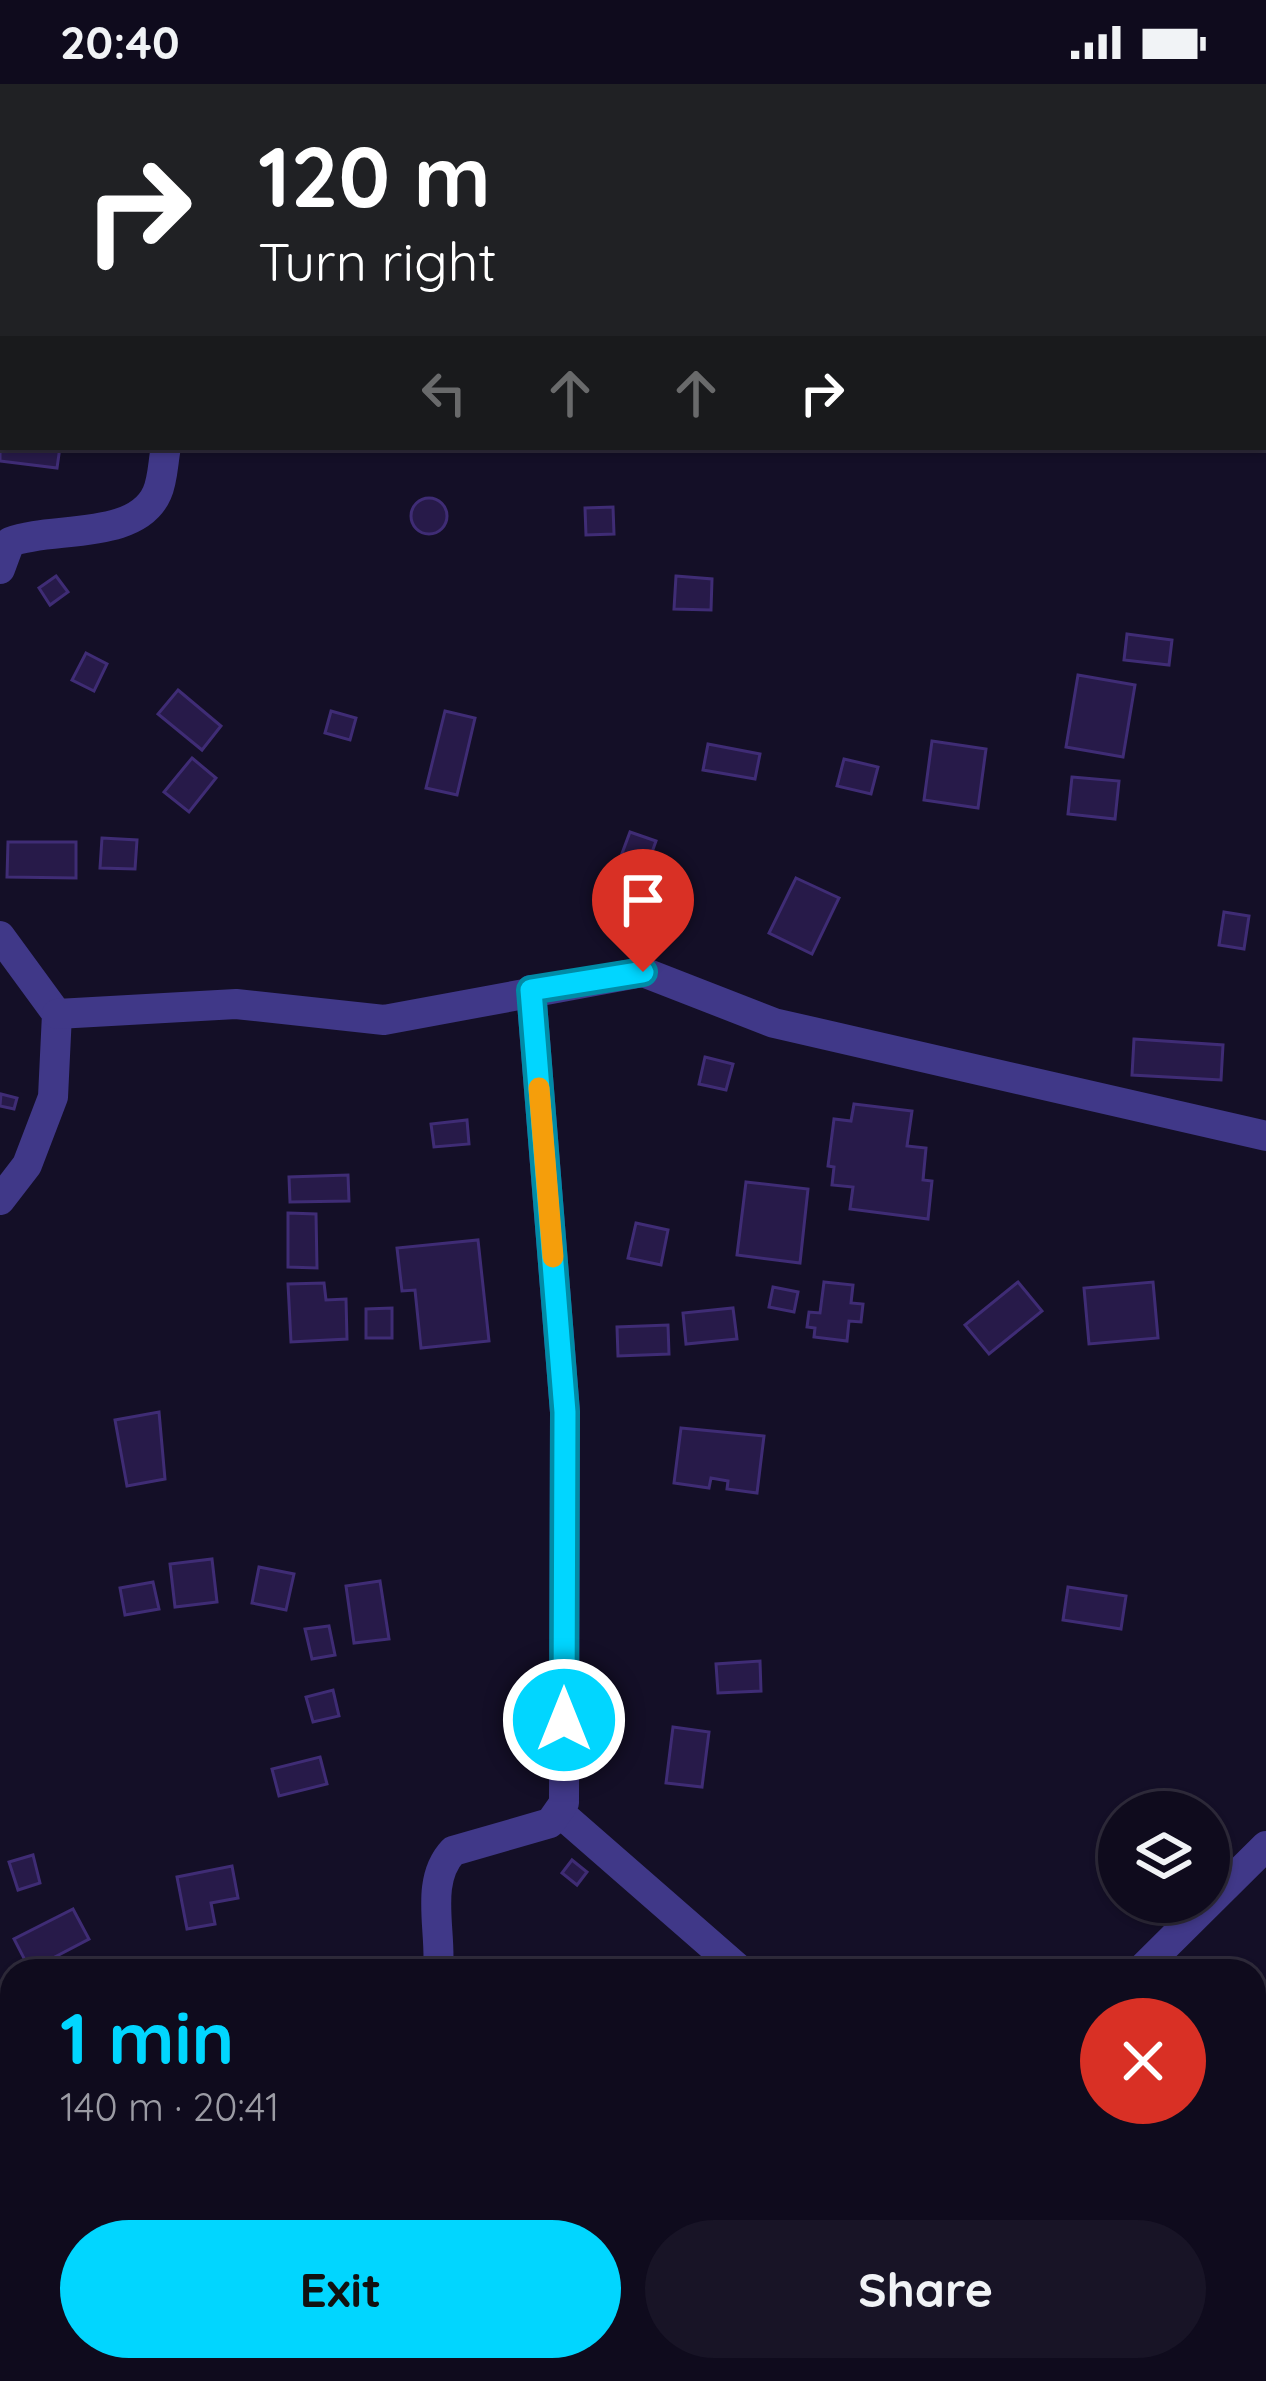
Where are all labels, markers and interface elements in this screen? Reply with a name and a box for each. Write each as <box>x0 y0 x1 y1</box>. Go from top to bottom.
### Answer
text: 20:40 <box>60 14 180 70</box>
text: 120 m <box>258 123 491 228</box>
icon: right <box>60 132 216 288</box>
text: Turn right <box>258 227 497 295</box>
icon: left <box>411 360 477 426</box>
icon: ahead <box>537 360 603 426</box>
icon: ahead <box>663 360 729 426</box>
icon: right <box>789 360 855 426</box>
pin <box>592 849 694 972</box>
icon: arrive <box>610 867 676 933</box>
position arrow <box>501 1657 627 1783</box>
map controls <box>1098 1791 1230 1923</box>
button: layers <box>1098 1791 1230 1923</box>
text: 1 min <box>60 1992 234 2082</box>
button: close <box>1080 1998 1206 2124</box>
text: 140 m · 20:41 <box>60 2082 280 2131</box>
button: Exit <box>60 2220 621 2358</box>
button: Share <box>645 2220 1206 2358</box>

